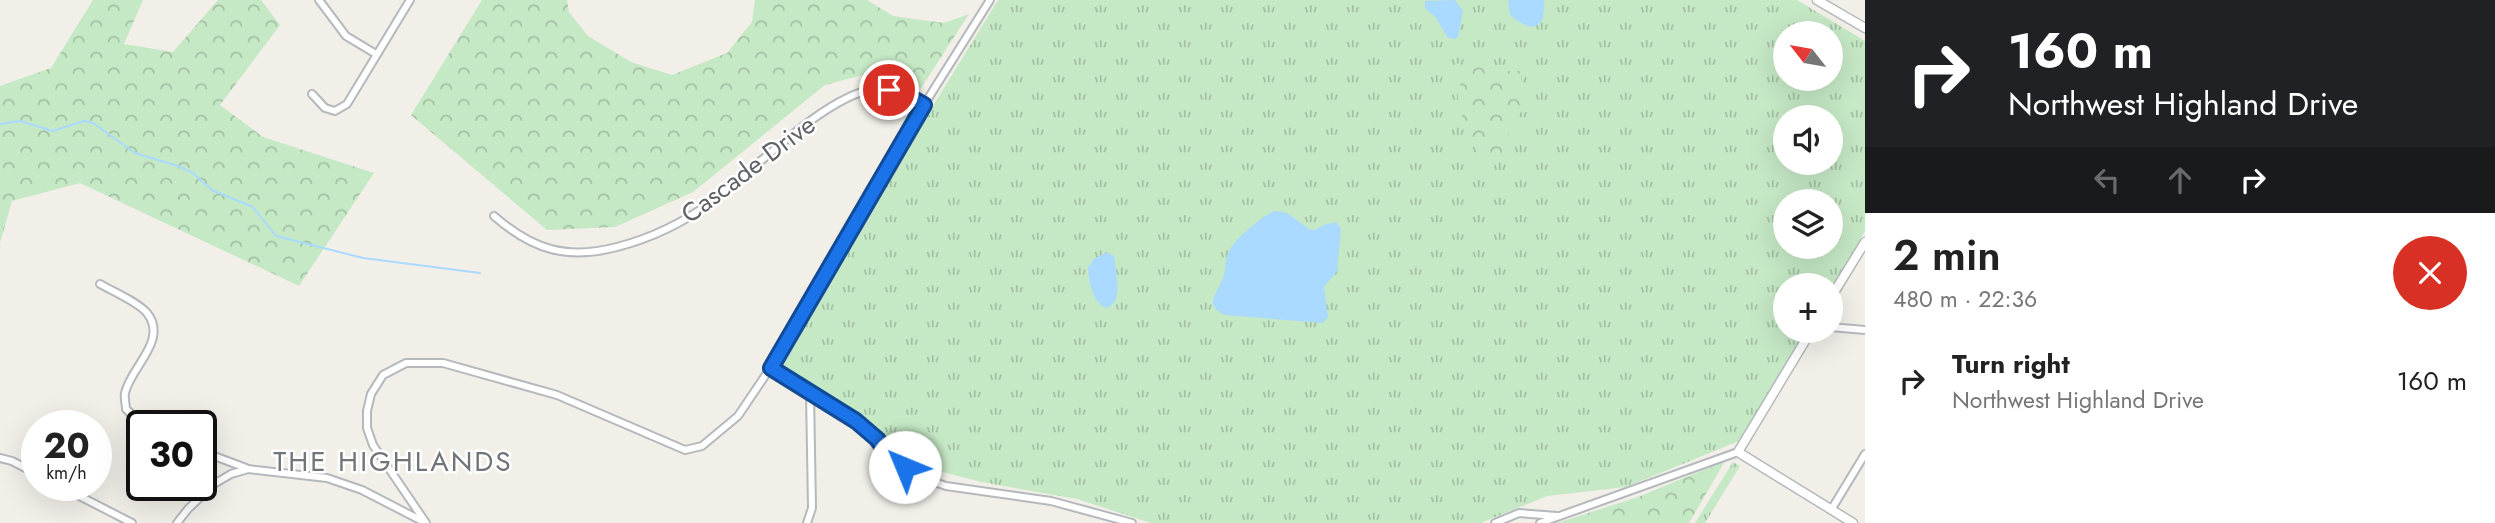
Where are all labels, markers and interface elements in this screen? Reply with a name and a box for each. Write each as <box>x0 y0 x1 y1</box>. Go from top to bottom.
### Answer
text: 160 m <box>2008 16 2153 86</box>
north arrow <box>1773 21 1843 91</box>
map controls <box>1773 21 1843 343</box>
icon: right <box>1893 28 1984 119</box>
pin <box>859 60 919 120</box>
icon: arrive <box>870 71 908 109</box>
text: Northwest Highland Drive <box>2008 81 2358 127</box>
button: sound <box>1773 105 1843 175</box>
street label: Cascade Drive <box>673 106 823 232</box>
icon: left <box>2088 161 2126 199</box>
icon: ahead <box>2161 161 2199 199</box>
icon: right <box>2234 161 2272 199</box>
button: layers <box>1773 189 1843 259</box>
text: 2 min <box>1893 225 2001 286</box>
button: close <box>2393 236 2467 310</box>
button: + <box>1773 273 1843 343</box>
text: 480 m · 22:36 <box>1893 282 2037 316</box>
text: Turn right <box>1952 345 2070 383</box>
icon: right <box>1893 362 1931 400</box>
text: 160 m <box>2397 362 2467 400</box>
text: Northwest Highland Drive <box>1952 383 2204 417</box>
speed limit sign: 30 <box>126 410 217 501</box>
text: 20 <box>43 421 90 471</box>
position arrow <box>868 430 942 504</box>
district label: THE HIGHLANDS <box>273 441 513 482</box>
text: km/h <box>46 460 87 486</box>

